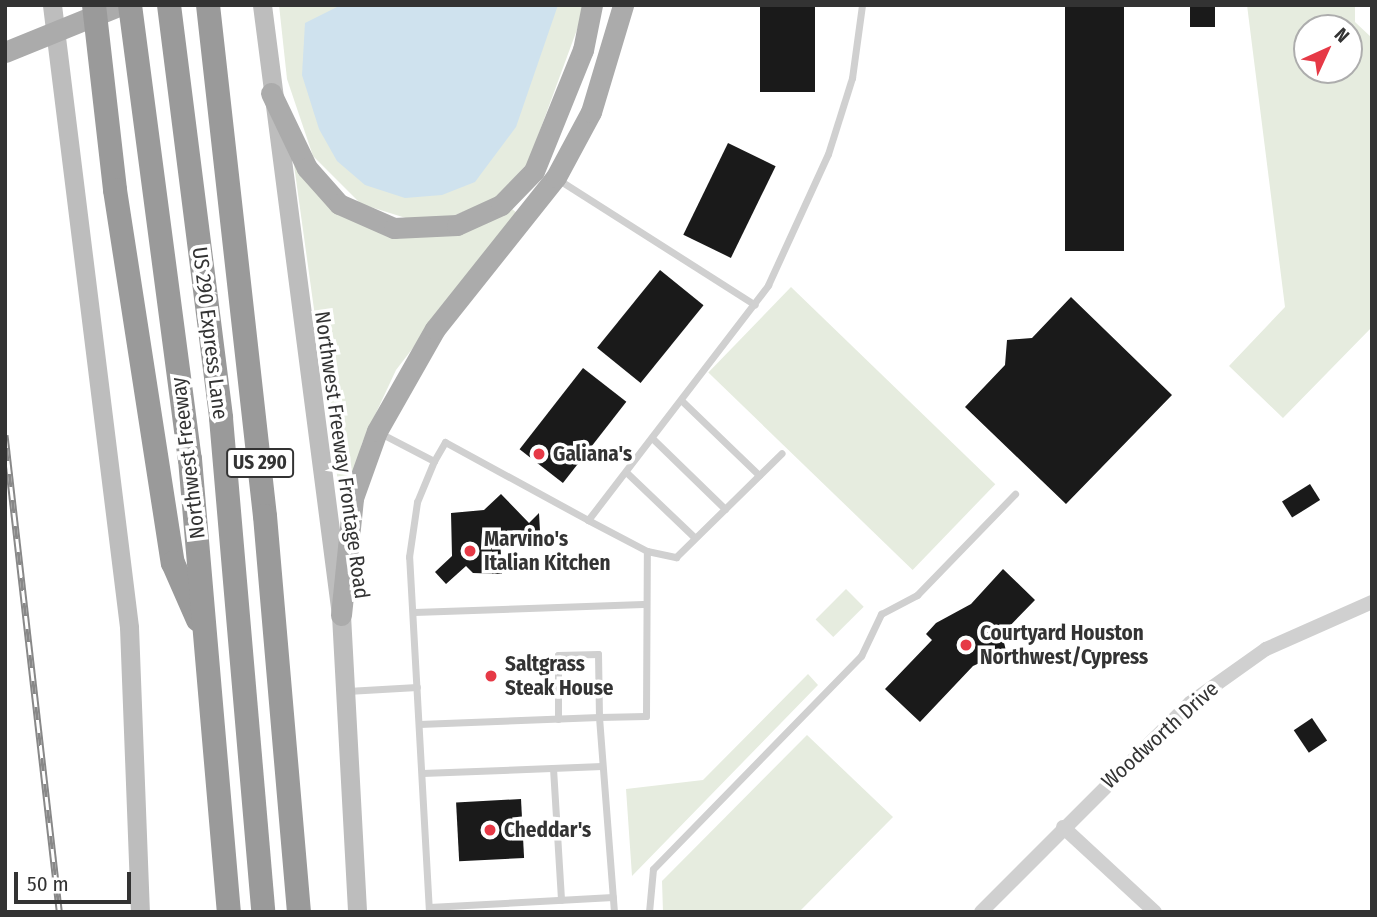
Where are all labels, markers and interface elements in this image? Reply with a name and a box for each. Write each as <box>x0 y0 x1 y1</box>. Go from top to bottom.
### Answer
north arrow <box>1293 14 1363 84</box>
text: N <box>1330 23 1354 47</box>
street label: US 290 Express Lane <box>187 245 233 421</box>
street label: Northwest Freeway Frontage Road <box>309 310 375 600</box>
street label: Northwest Freeway <box>166 376 210 540</box>
place label: Galiana's <box>553 441 632 467</box>
marker: Galiana's <box>531 446 547 462</box>
road number: US 290 <box>225 447 295 478</box>
place label: Marvino's Italian Kitchen <box>484 526 611 576</box>
marker: Marvino's Italian Kitchen <box>462 543 478 559</box>
place label: Courtyard Houston Northwest/Cypress <box>980 620 1148 670</box>
marker: Courtyard Houston Northwest/Cypress <box>958 637 974 653</box>
place label: Saltgrass Steak House <box>505 651 613 701</box>
marker: Saltgrass Steak House <box>483 668 499 684</box>
street label: Woodworth Drive <box>1096 676 1224 794</box>
place label: Cheddar's <box>504 817 591 843</box>
marker: Cheddar's <box>482 822 498 838</box>
scale bar <box>18 858 135 902</box>
text: 50 m <box>27 871 69 897</box>

